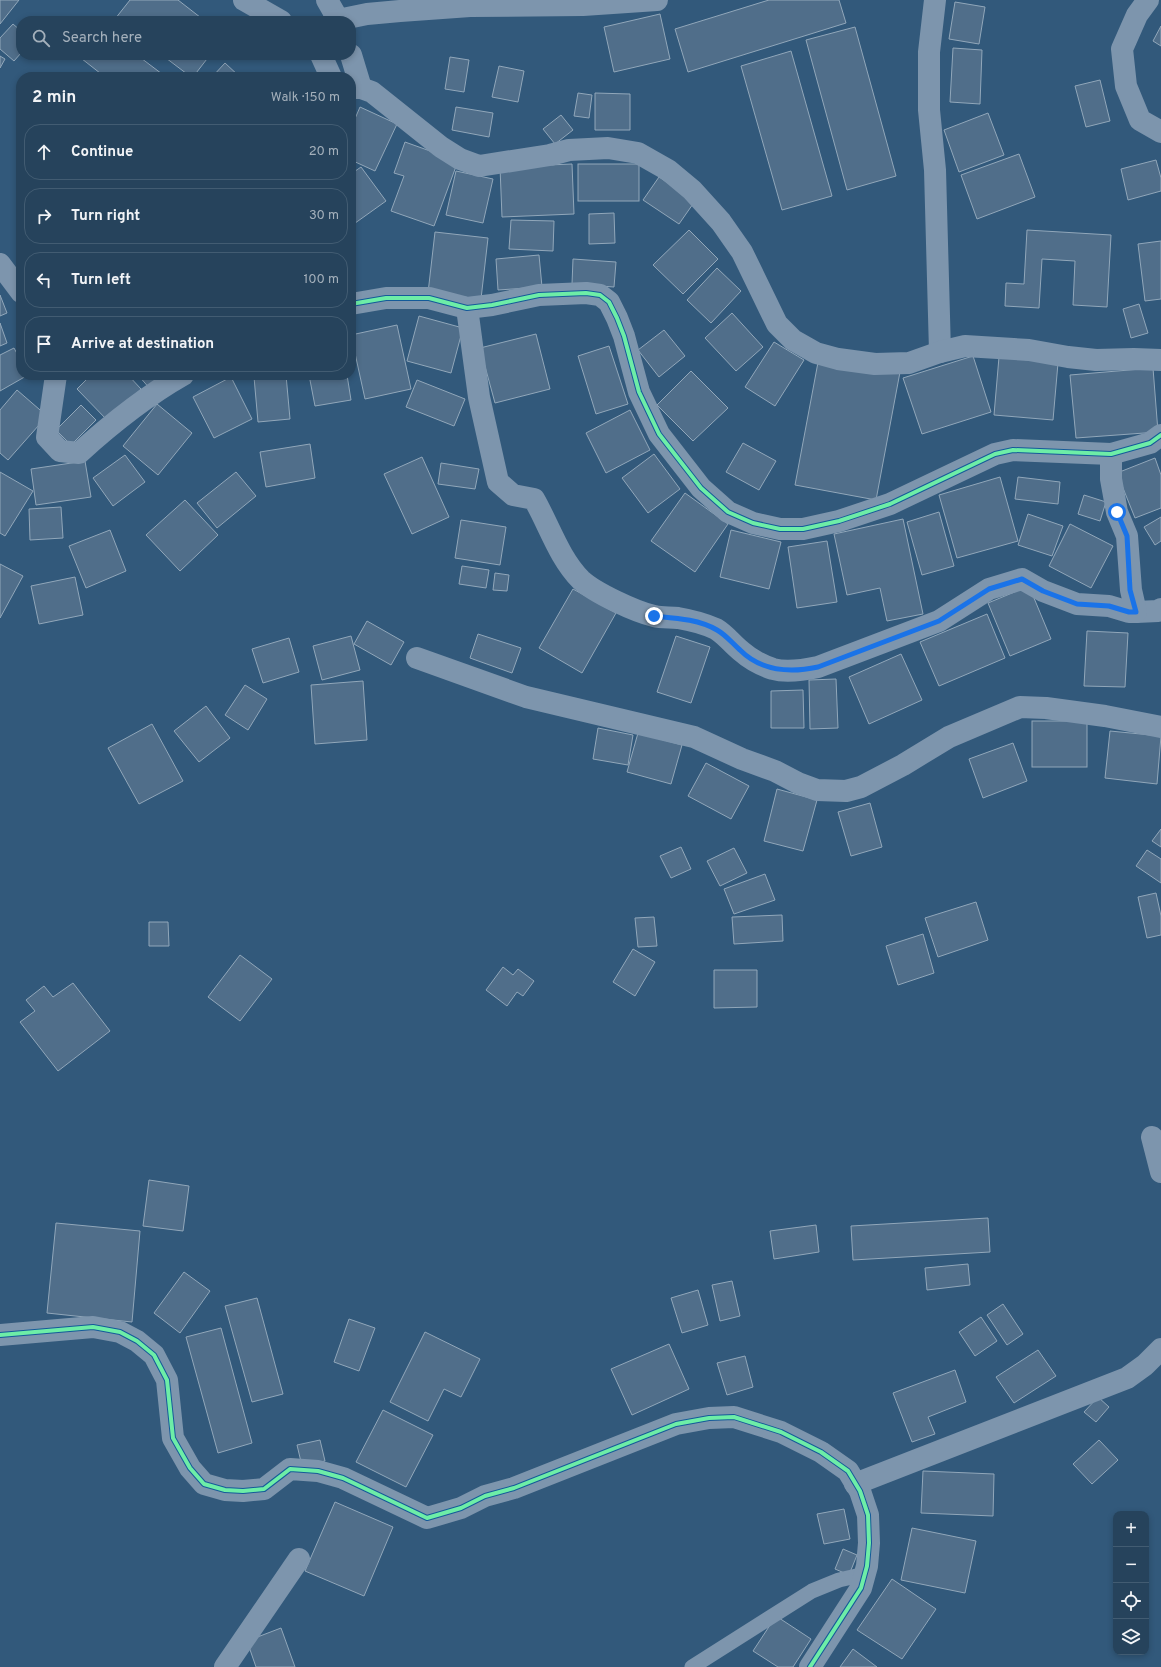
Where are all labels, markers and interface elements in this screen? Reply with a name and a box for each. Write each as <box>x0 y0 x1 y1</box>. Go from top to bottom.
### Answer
search box <box>16 16 356 60</box>
icon: search <box>30 27 52 49</box>
text: Search here <box>62 29 142 48</box>
text: 2 min <box>32 87 76 109</box>
text: Walk · 150 m <box>271 90 340 106</box>
icon: ahead <box>33 141 55 163</box>
text: Continue <box>71 143 133 162</box>
text: 20 m <box>309 144 339 160</box>
icon: right <box>33 205 55 227</box>
text: Turn right <box>71 207 140 226</box>
text: 30 m <box>309 208 339 224</box>
icon: left <box>33 269 55 291</box>
text: Turn left <box>71 271 131 290</box>
text: 100 m <box>303 272 339 288</box>
icon: arrive <box>33 333 55 355</box>
text: Arrive at destination <box>71 335 214 354</box>
route start <box>1108 503 1126 521</box>
route end <box>645 607 663 625</box>
map controls <box>1113 1511 1149 1655</box>
button: + <box>1113 1511 1149 1547</box>
button: − <box>1113 1547 1149 1583</box>
button: locate <box>1113 1583 1149 1619</box>
button: layers <box>1113 1619 1149 1655</box>

